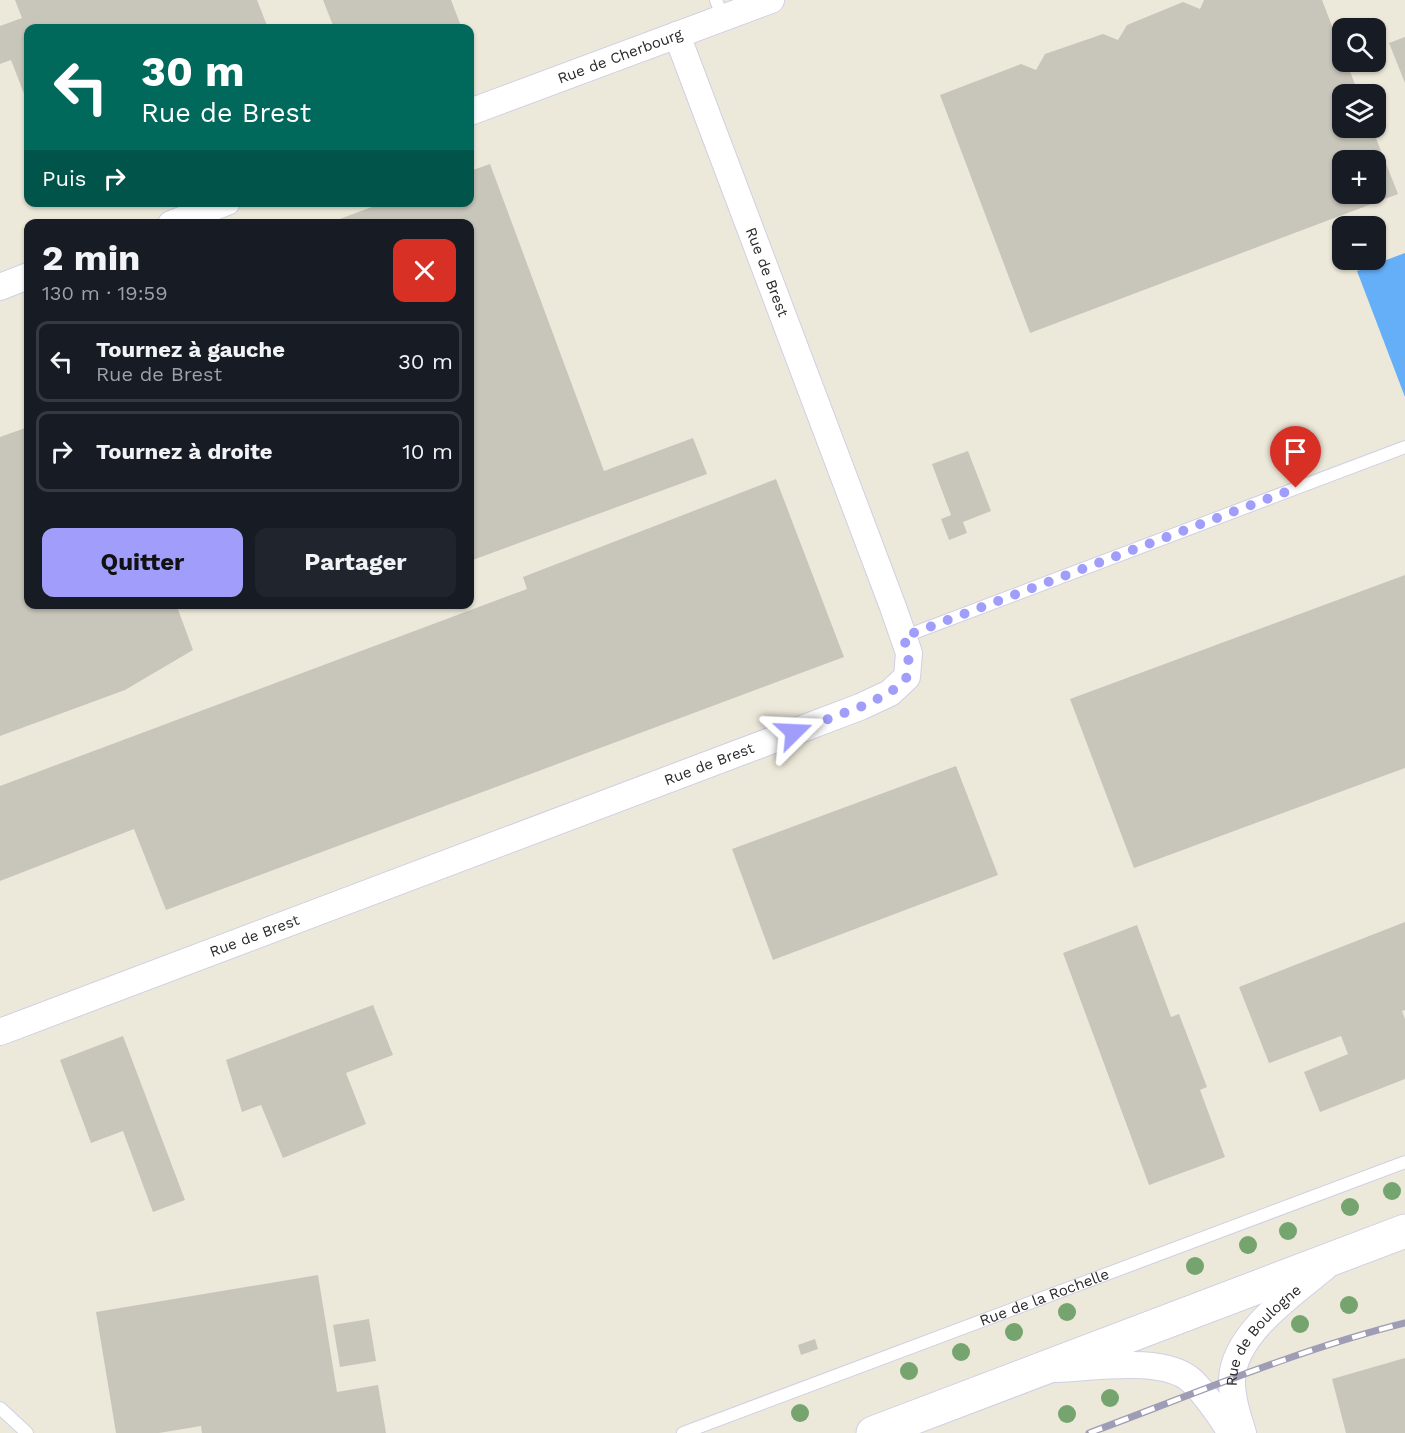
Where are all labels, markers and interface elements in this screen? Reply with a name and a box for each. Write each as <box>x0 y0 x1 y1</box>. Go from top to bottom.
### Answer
map controls <box>1332 18 1386 270</box>
button: search <box>1332 18 1386 72</box>
street label: Rue de Cherbourg <box>555 25 685 88</box>
text: 30 m <box>141 47 245 96</box>
icon: left <box>42 48 120 126</box>
button: layers <box>1332 84 1386 138</box>
text: Rue de Brest <box>141 97 311 129</box>
button: + <box>1332 150 1386 204</box>
icon: right <box>98 162 131 195</box>
text: Puis <box>42 166 86 191</box>
button: − <box>1332 216 1386 270</box>
street label: Rue de Brest <box>742 225 793 320</box>
text: 2 min <box>42 237 140 279</box>
button: close <box>393 239 456 302</box>
text: 130 m · 19:59 <box>42 281 168 305</box>
text: Tournez à gauche <box>96 337 285 362</box>
icon: left <box>45 345 78 378</box>
text: 30 m <box>398 349 453 374</box>
text: Rue de Brest <box>96 362 222 386</box>
pin <box>1270 426 1321 488</box>
icon: right <box>45 435 78 468</box>
icon: arrive <box>1279 435 1312 468</box>
text: Tournez à droite <box>96 439 273 464</box>
text: 10 m <box>402 439 453 464</box>
button: Quitter <box>42 528 243 597</box>
button: Partager <box>255 528 456 597</box>
position arrow <box>762 700 826 764</box>
street label: Rue de Brest <box>662 739 757 789</box>
street label: Rue de Brest <box>207 910 303 961</box>
street label: Rue de la Rochelle <box>977 1265 1112 1330</box>
street label: Rue de Boulogne <box>1223 1281 1305 1386</box>

